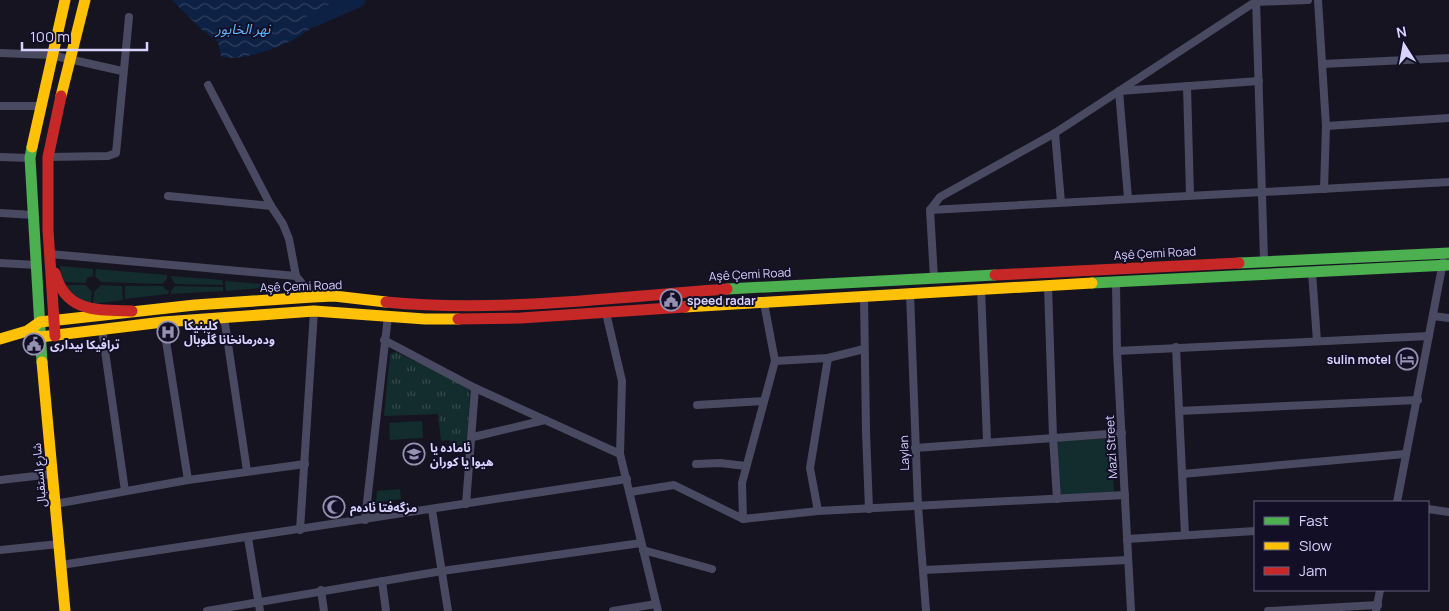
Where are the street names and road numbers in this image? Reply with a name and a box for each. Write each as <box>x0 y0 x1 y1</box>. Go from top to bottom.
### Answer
street label: Aşê Çemi Road <box>1113 242 1197 264</box>
street label: Aşê Çemi Road <box>708 263 792 285</box>
street label: Aşê Çemi Road <box>259 276 343 296</box>
street label: Mazi Street <box>1101 415 1121 479</box>
street label: Laylan <box>895 435 913 471</box>
street label: شارع استقبال <box>28 442 51 508</box>

